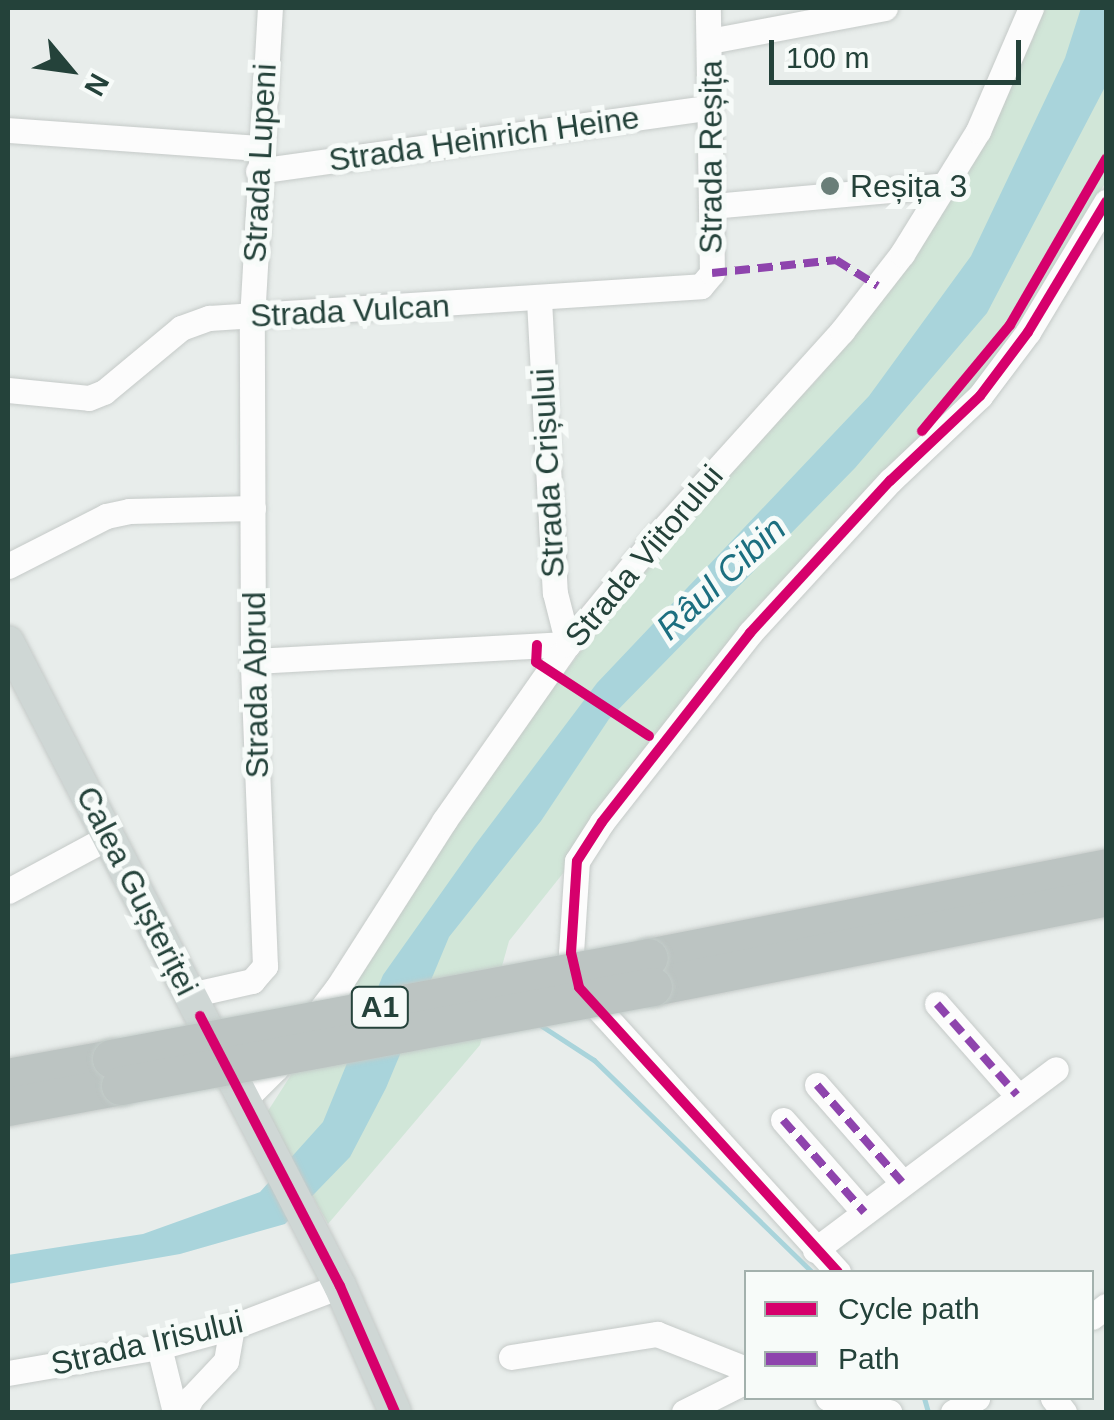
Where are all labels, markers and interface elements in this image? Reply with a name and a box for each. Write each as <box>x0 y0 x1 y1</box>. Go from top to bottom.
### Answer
north arrow <box>20 20 120 120</box>
scale bar <box>774 20 1026 82</box>
text: 100 m <box>786 41 869 74</box>
street label: Strada Reșița <box>692 60 730 254</box>
street label: Strada Lupeni <box>236 62 284 264</box>
text: N <box>78 68 115 101</box>
street label: Strada Heinrich Heine <box>326 98 642 180</box>
place label: Reșița 3 <box>850 167 967 205</box>
marker: Reșița 3 <box>819 175 841 197</box>
street label: Strada Vulcan <box>249 287 451 335</box>
street label: Strada Crișului <box>523 367 573 579</box>
street label: Strada Viitorului <box>557 457 731 655</box>
water label: Râul Cibin <box>648 508 794 648</box>
street label: Strada Abrud <box>235 590 277 780</box>
street label: Calea Gușteriței <box>68 780 206 1002</box>
road number: A1 <box>350 982 410 1032</box>
legend <box>744 1270 1094 1400</box>
text: Cycle path <box>838 1292 980 1325</box>
street label: Strada Irisului <box>47 1302 247 1384</box>
text: Path <box>838 1342 900 1375</box>

